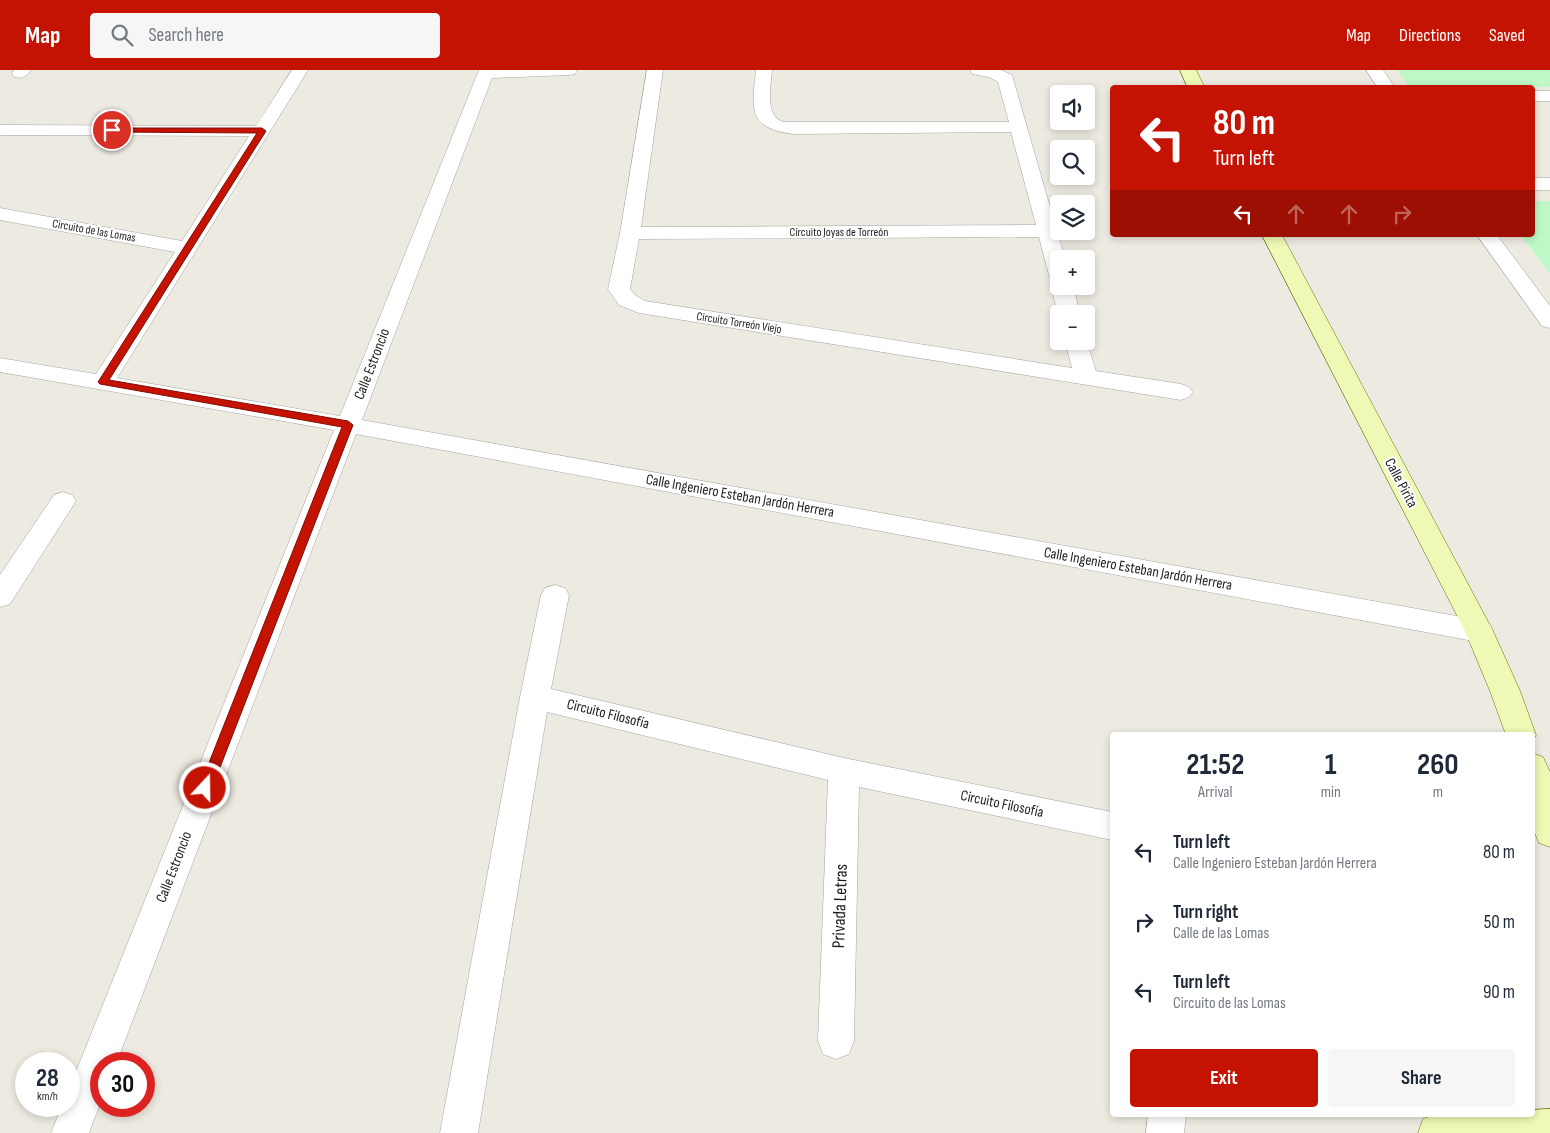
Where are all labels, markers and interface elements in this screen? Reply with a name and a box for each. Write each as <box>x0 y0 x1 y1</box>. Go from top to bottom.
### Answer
search box <box>90 13 440 58</box>
text: Map <box>25 21 60 50</box>
icon: search <box>108 21 136 49</box>
text: Search here <box>148 24 224 47</box>
text: Map <box>1346 25 1371 46</box>
text: Directions <box>1399 25 1461 46</box>
text: Saved <box>1489 25 1525 46</box>
map controls <box>1050 85 1095 350</box>
button: sound <box>1050 85 1095 130</box>
text: 80 m <box>1213 102 1275 145</box>
icon: left <box>1130 105 1195 170</box>
pin <box>91 109 133 151</box>
icon: arrive <box>98 116 126 144</box>
button: search <box>1050 140 1095 185</box>
text: Turn left <box>1213 145 1275 172</box>
button: layers <box>1050 195 1095 240</box>
icon: left <box>1229 200 1257 228</box>
icon: ahead <box>1282 200 1310 228</box>
icon: ahead <box>1335 200 1363 228</box>
icon: right <box>1388 200 1416 228</box>
street label: Circuito de las Lomas <box>51 216 137 246</box>
street label: Circuito Joyas de Torreón <box>790 225 888 240</box>
button: + <box>1050 250 1095 295</box>
button: − <box>1050 305 1095 350</box>
street label: Circuito Torreón Viejo <box>695 309 783 337</box>
street label: Calle Estroncio <box>350 326 394 402</box>
street label: Calle Pirita <box>1380 455 1422 511</box>
street label: Calle Ingeniero Esteban Jardón Herrera <box>644 470 836 522</box>
street label: Calle Ingeniero Esteban Jardón Herrera <box>1042 543 1234 595</box>
street label: Circuito Filosofía <box>565 695 651 733</box>
text: 21:52 <box>1186 747 1244 783</box>
text: 1 <box>1325 747 1337 783</box>
text: 260 <box>1417 747 1459 783</box>
position arrow <box>178 761 230 813</box>
text: Arrival <box>1198 783 1233 802</box>
text: min <box>1321 783 1341 802</box>
text: m <box>1433 783 1443 802</box>
street label: Circuito Filosofía <box>959 786 1045 822</box>
street label: Calle Estroncio <box>152 829 196 905</box>
text: Turn left <box>1173 831 1230 854</box>
icon: left <box>1130 838 1158 866</box>
text: 80 m <box>1483 841 1515 864</box>
text: Calle Ingeniero Esteban Jardón Herrera <box>1173 854 1377 873</box>
street label: Privada Letras <box>828 863 852 949</box>
text: Turn right <box>1173 901 1238 924</box>
icon: right <box>1130 908 1158 936</box>
text: 50 m <box>1484 911 1515 934</box>
text: Calle de las Lomas <box>1173 924 1269 943</box>
text: Turn left <box>1173 971 1230 994</box>
icon: left <box>1130 978 1158 1006</box>
text: 90 m <box>1483 981 1515 1004</box>
text: Circuito de las Lomas <box>1173 994 1286 1013</box>
button: Exit <box>1130 1049 1318 1107</box>
button: Share <box>1328 1049 1515 1107</box>
speed limit sign: 30 <box>90 1052 155 1117</box>
text: 28 <box>36 1063 59 1094</box>
text: km/h <box>37 1089 58 1104</box>

